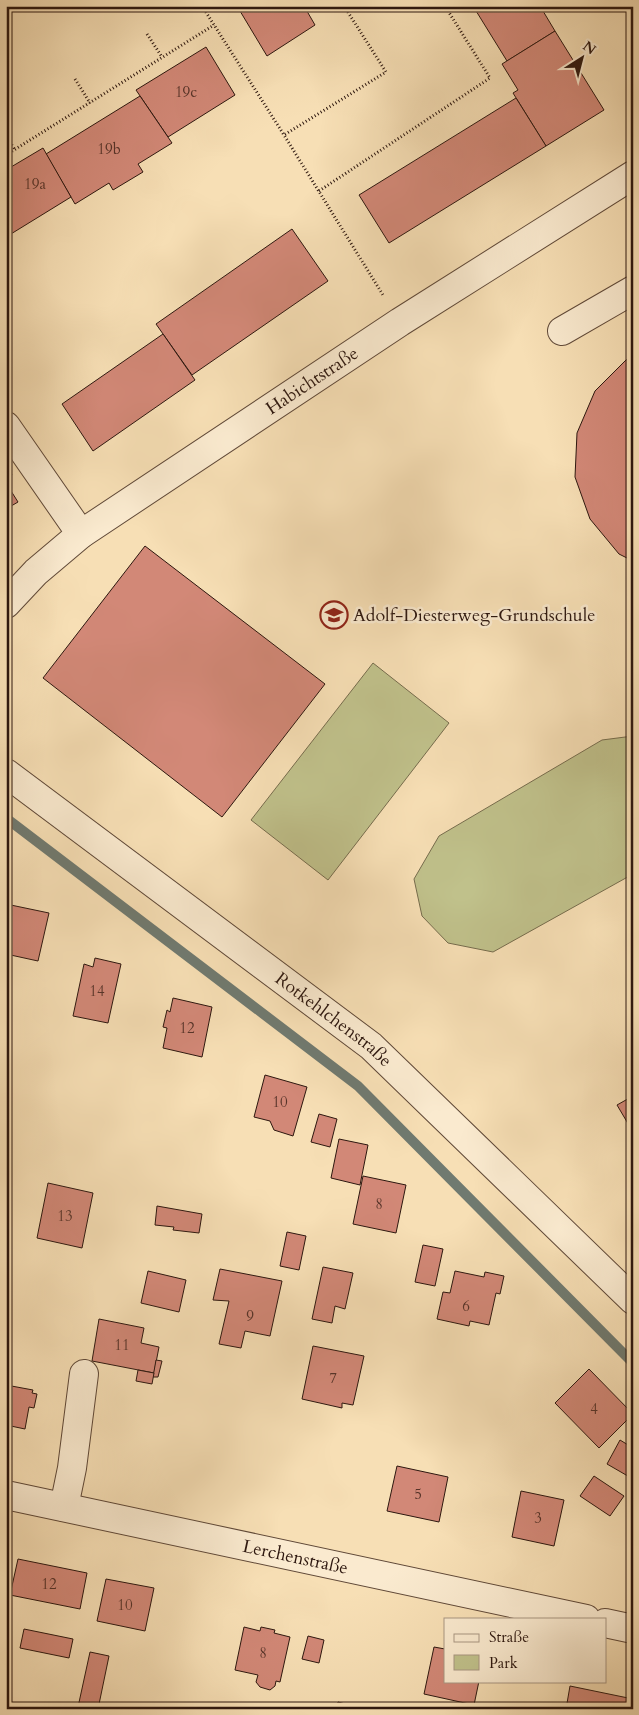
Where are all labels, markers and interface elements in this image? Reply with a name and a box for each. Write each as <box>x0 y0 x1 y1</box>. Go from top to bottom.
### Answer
north arrow <box>556 32 606 82</box>
text: N <box>579 37 600 59</box>
house number: 19c <box>175 82 197 102</box>
house number: 19b <box>97 139 121 159</box>
house number: 19a <box>24 174 46 194</box>
street label: Habichtstraße <box>261 341 363 420</box>
school or university icon: Adolf-Diesterweg-Grundschule <box>319 600 349 630</box>
place label: Adolf-Diesterweg-Grundschule <box>353 603 595 628</box>
street label: Rotkehlchenstraße <box>270 966 398 1072</box>
house number: 14 <box>89 981 105 1001</box>
house number: 12 <box>179 1018 195 1038</box>
house number: 10 <box>272 1092 288 1112</box>
house number: 8 <box>375 1194 383 1214</box>
house number: 13 <box>57 1206 73 1226</box>
house number: 6 <box>462 1296 470 1316</box>
house number: 9 <box>246 1306 254 1326</box>
house number: 11 <box>114 1335 130 1355</box>
house number: 7 <box>329 1368 337 1388</box>
house number: 4 <box>590 1399 598 1419</box>
house number: 5 <box>414 1484 422 1504</box>
house number: 3 <box>534 1508 542 1528</box>
street label: Lerchenstraße <box>240 1533 350 1580</box>
house number: 12 <box>41 1574 57 1594</box>
house number: 10 <box>117 1595 133 1615</box>
legend <box>444 1618 606 1682</box>
text: Straße <box>489 1627 529 1647</box>
house number: 8 <box>259 1643 267 1663</box>
text: Park <box>489 1653 518 1673</box>

